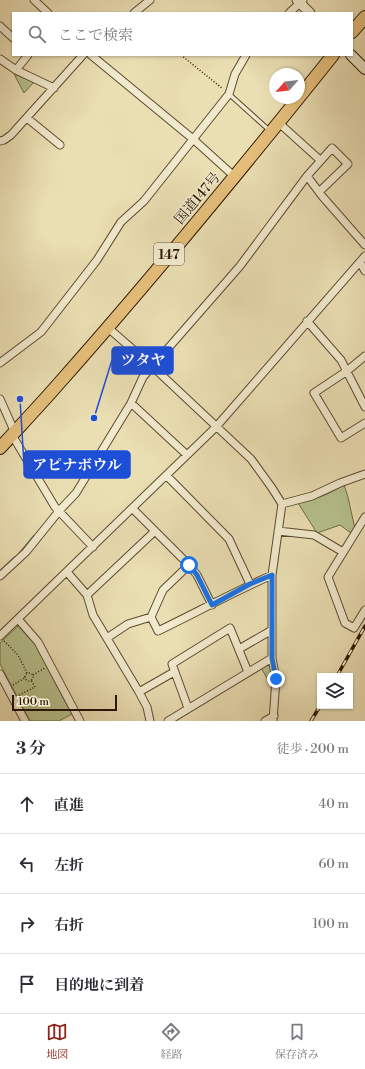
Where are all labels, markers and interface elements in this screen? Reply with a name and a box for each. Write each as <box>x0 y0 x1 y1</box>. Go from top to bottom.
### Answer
search box <box>12 12 353 56</box>
icon: search <box>26 23 48 45</box>
text: ここで検索 <box>58 26 133 45</box>
north arrow <box>269 68 305 104</box>
street label: 国道147号 <box>171 169 225 228</box>
road number: 147 <box>154 243 184 265</box>
callout: ツタヤ <box>112 347 173 374</box>
text: ツタヤ <box>121 351 165 370</box>
callout: アピナボウル <box>24 451 130 478</box>
text: アピナボウル <box>32 456 122 475</box>
route start <box>180 556 198 574</box>
route end <box>267 670 285 688</box>
map controls <box>317 673 353 709</box>
button: layers <box>317 673 353 709</box>
scale bar <box>12 693 117 712</box>
text: 100 m <box>18 695 49 709</box>
text: 3 分 <box>16 738 46 760</box>
text: 徒歩 · 200 m <box>277 741 349 757</box>
icon: ahead <box>16 793 38 815</box>
text: 直進 <box>54 796 84 815</box>
text: 40 m <box>319 796 349 812</box>
icon: left <box>16 853 38 875</box>
text: 左折 <box>54 856 84 875</box>
text: 60 m <box>318 856 349 872</box>
icon: right <box>16 913 38 935</box>
text: 右折 <box>54 916 84 935</box>
text: 100 m <box>313 916 349 932</box>
icon: arrive <box>16 973 38 995</box>
text: 目的地に到着 <box>54 976 144 995</box>
tab: 地図 <box>46 1021 68 1062</box>
tab: 経路 <box>160 1021 182 1062</box>
tab: 保存済み <box>275 1021 319 1062</box>

